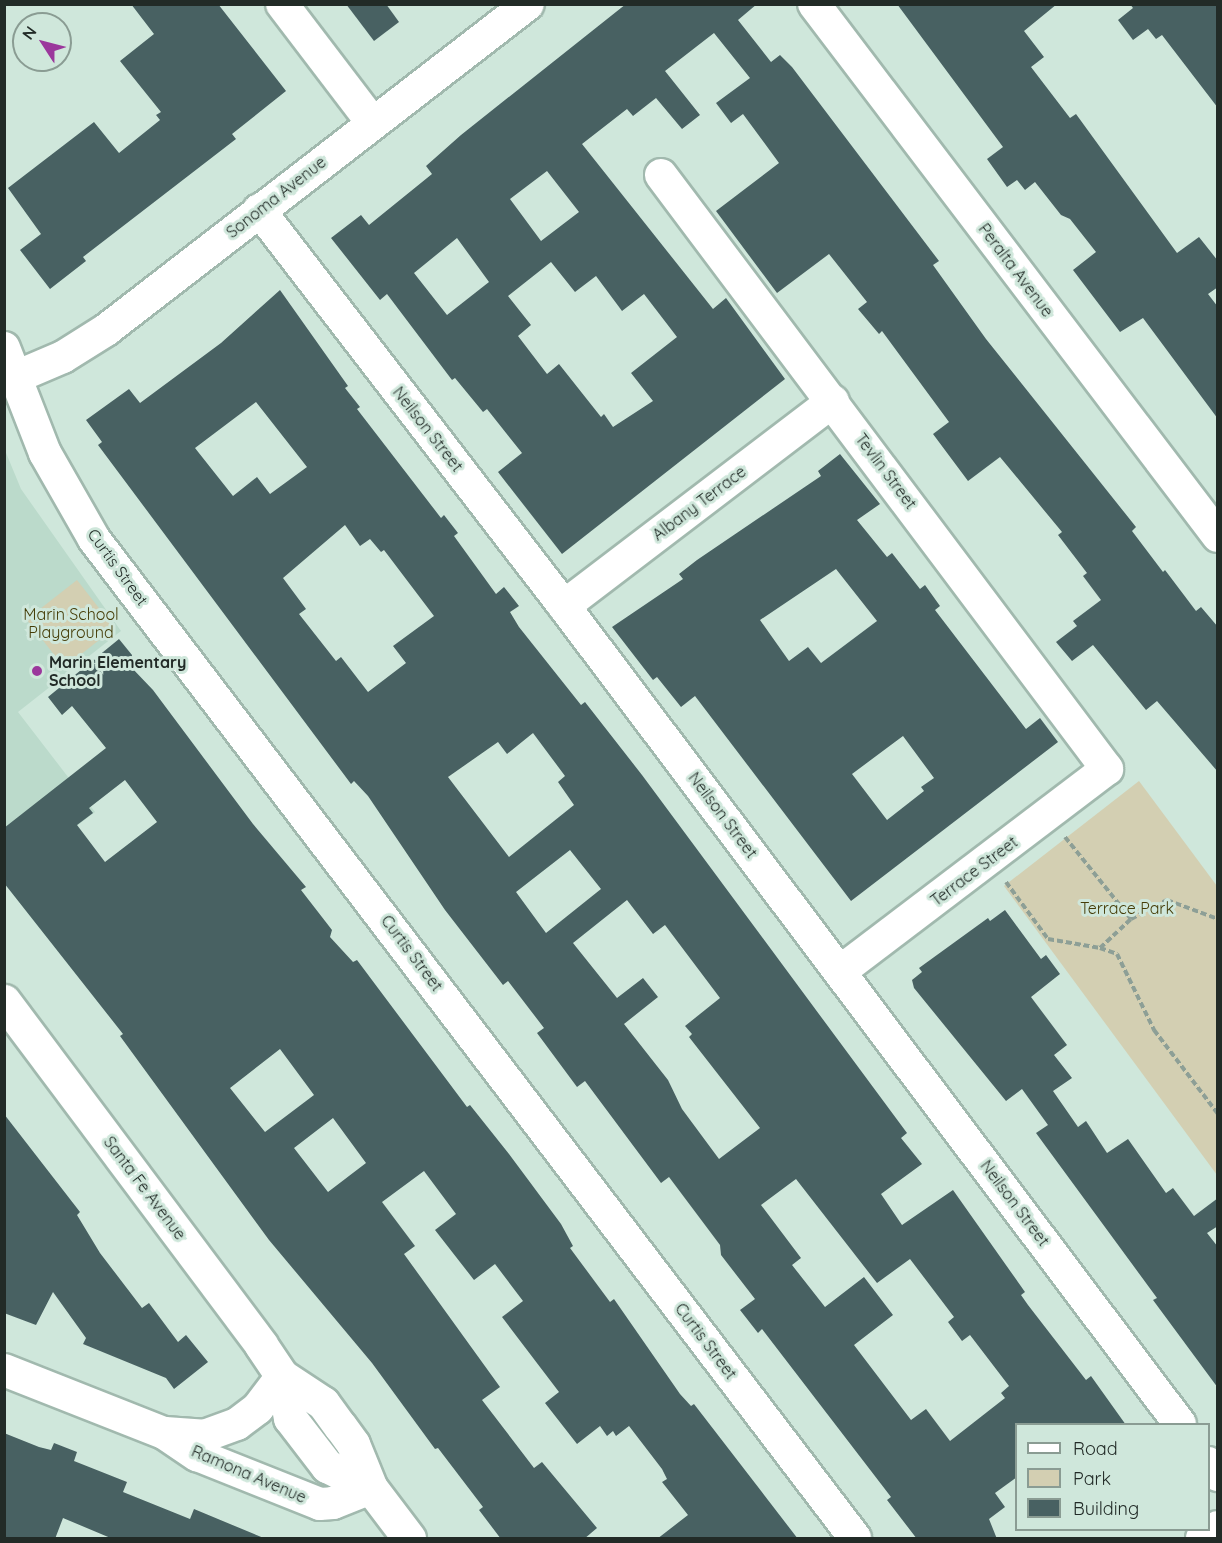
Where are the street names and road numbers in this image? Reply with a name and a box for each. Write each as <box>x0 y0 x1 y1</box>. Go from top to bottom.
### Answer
street label: Sonoma Avenue <box>222 152 330 242</box>
street label: Peralta Avenue <box>975 220 1057 320</box>
street label: Neilson Street <box>389 383 467 475</box>
street label: Tevlin Street <box>851 429 921 513</box>
street label: Albany Terrace <box>649 462 749 544</box>
street label: Curtis Street <box>84 525 152 609</box>
street label: Neilson Street <box>685 768 761 862</box>
street label: Terrace Street <box>927 832 1021 910</box>
street label: Curtis Street <box>377 911 447 995</box>
street label: Santa Fe Avenue <box>100 1133 190 1243</box>
street label: Neilson Street <box>977 1156 1053 1250</box>
street label: Curtis Street <box>671 1299 741 1383</box>
street label: Ramona Avenue <box>189 1441 309 1507</box>

